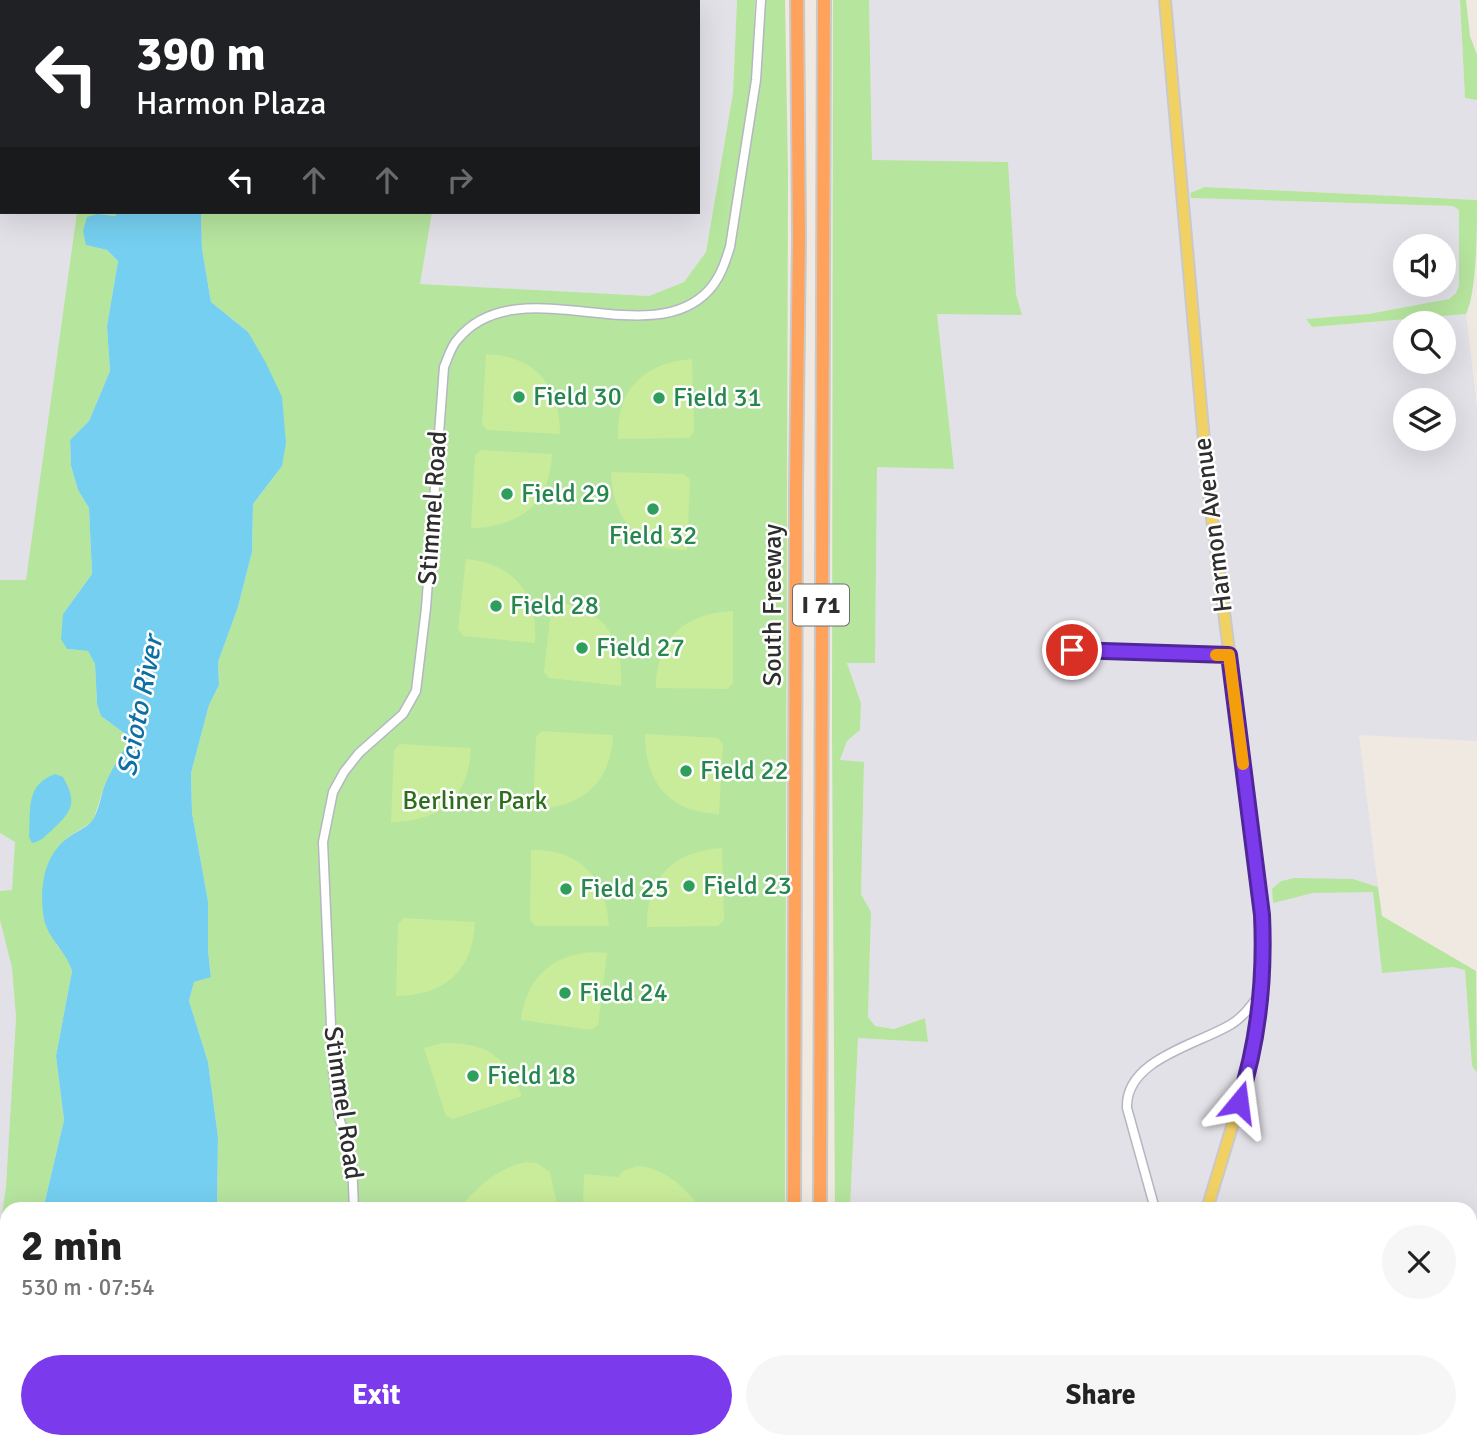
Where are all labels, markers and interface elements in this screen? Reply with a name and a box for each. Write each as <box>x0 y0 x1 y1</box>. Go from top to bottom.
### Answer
text: 390 m <box>136 24 266 84</box>
icon: left <box>21 28 112 119</box>
text: Harmon Plaza <box>136 84 327 123</box>
icon: left <box>222 161 260 199</box>
icon: ahead <box>295 161 333 199</box>
icon: ahead <box>368 161 406 199</box>
icon: right <box>441 161 479 199</box>
map controls <box>1393 234 1456 451</box>
button: sound <box>1393 234 1456 297</box>
button: search <box>1393 311 1456 374</box>
place label: Field 30 <box>533 381 622 413</box>
place label: Field 31 <box>673 382 762 414</box>
button: layers <box>1393 388 1456 451</box>
marker: Field 30 <box>511 389 527 405</box>
marker: Field 31 <box>651 390 667 406</box>
street label: Stimmel Road <box>412 430 454 586</box>
street label: Harmon Avenue <box>1186 436 1240 614</box>
place label: Field 29 <box>521 478 610 510</box>
marker: Field 29 <box>499 486 515 502</box>
marker: Field 32 <box>645 501 661 517</box>
place label: Field 32 <box>609 520 697 552</box>
street label: South Freeway <box>757 524 789 686</box>
road number: I 71 <box>793 584 849 626</box>
place label: Field 28 <box>510 590 599 622</box>
marker: Field 28 <box>488 598 504 614</box>
pin <box>1042 620 1102 680</box>
water label: Scioto River <box>110 629 171 779</box>
icon: arrive <box>1053 631 1091 669</box>
place label: Field 27 <box>596 632 685 664</box>
marker: Field 27 <box>574 640 590 656</box>
place label: Field 22 <box>700 755 789 787</box>
marker: Field 22 <box>678 763 694 779</box>
park label: Berliner Park <box>402 785 548 817</box>
place label: Field 23 <box>703 870 792 902</box>
place label: Field 25 <box>580 873 669 905</box>
marker: Field 23 <box>681 878 697 894</box>
marker: Field 25 <box>558 881 574 897</box>
place label: Field 24 <box>579 977 668 1009</box>
marker: Field 24 <box>557 985 573 1001</box>
street label: Stimmel Road <box>316 1024 370 1182</box>
place label: Field 18 <box>487 1060 576 1092</box>
position arrow <box>1202 1065 1276 1139</box>
marker: Field 18 <box>465 1068 481 1084</box>
text: 2 min <box>21 1221 122 1272</box>
button: close <box>1382 1225 1456 1299</box>
text: 530 m · 07:54 <box>21 1273 155 1302</box>
button: Exit <box>21 1355 732 1435</box>
button: Share <box>746 1355 1456 1435</box>

